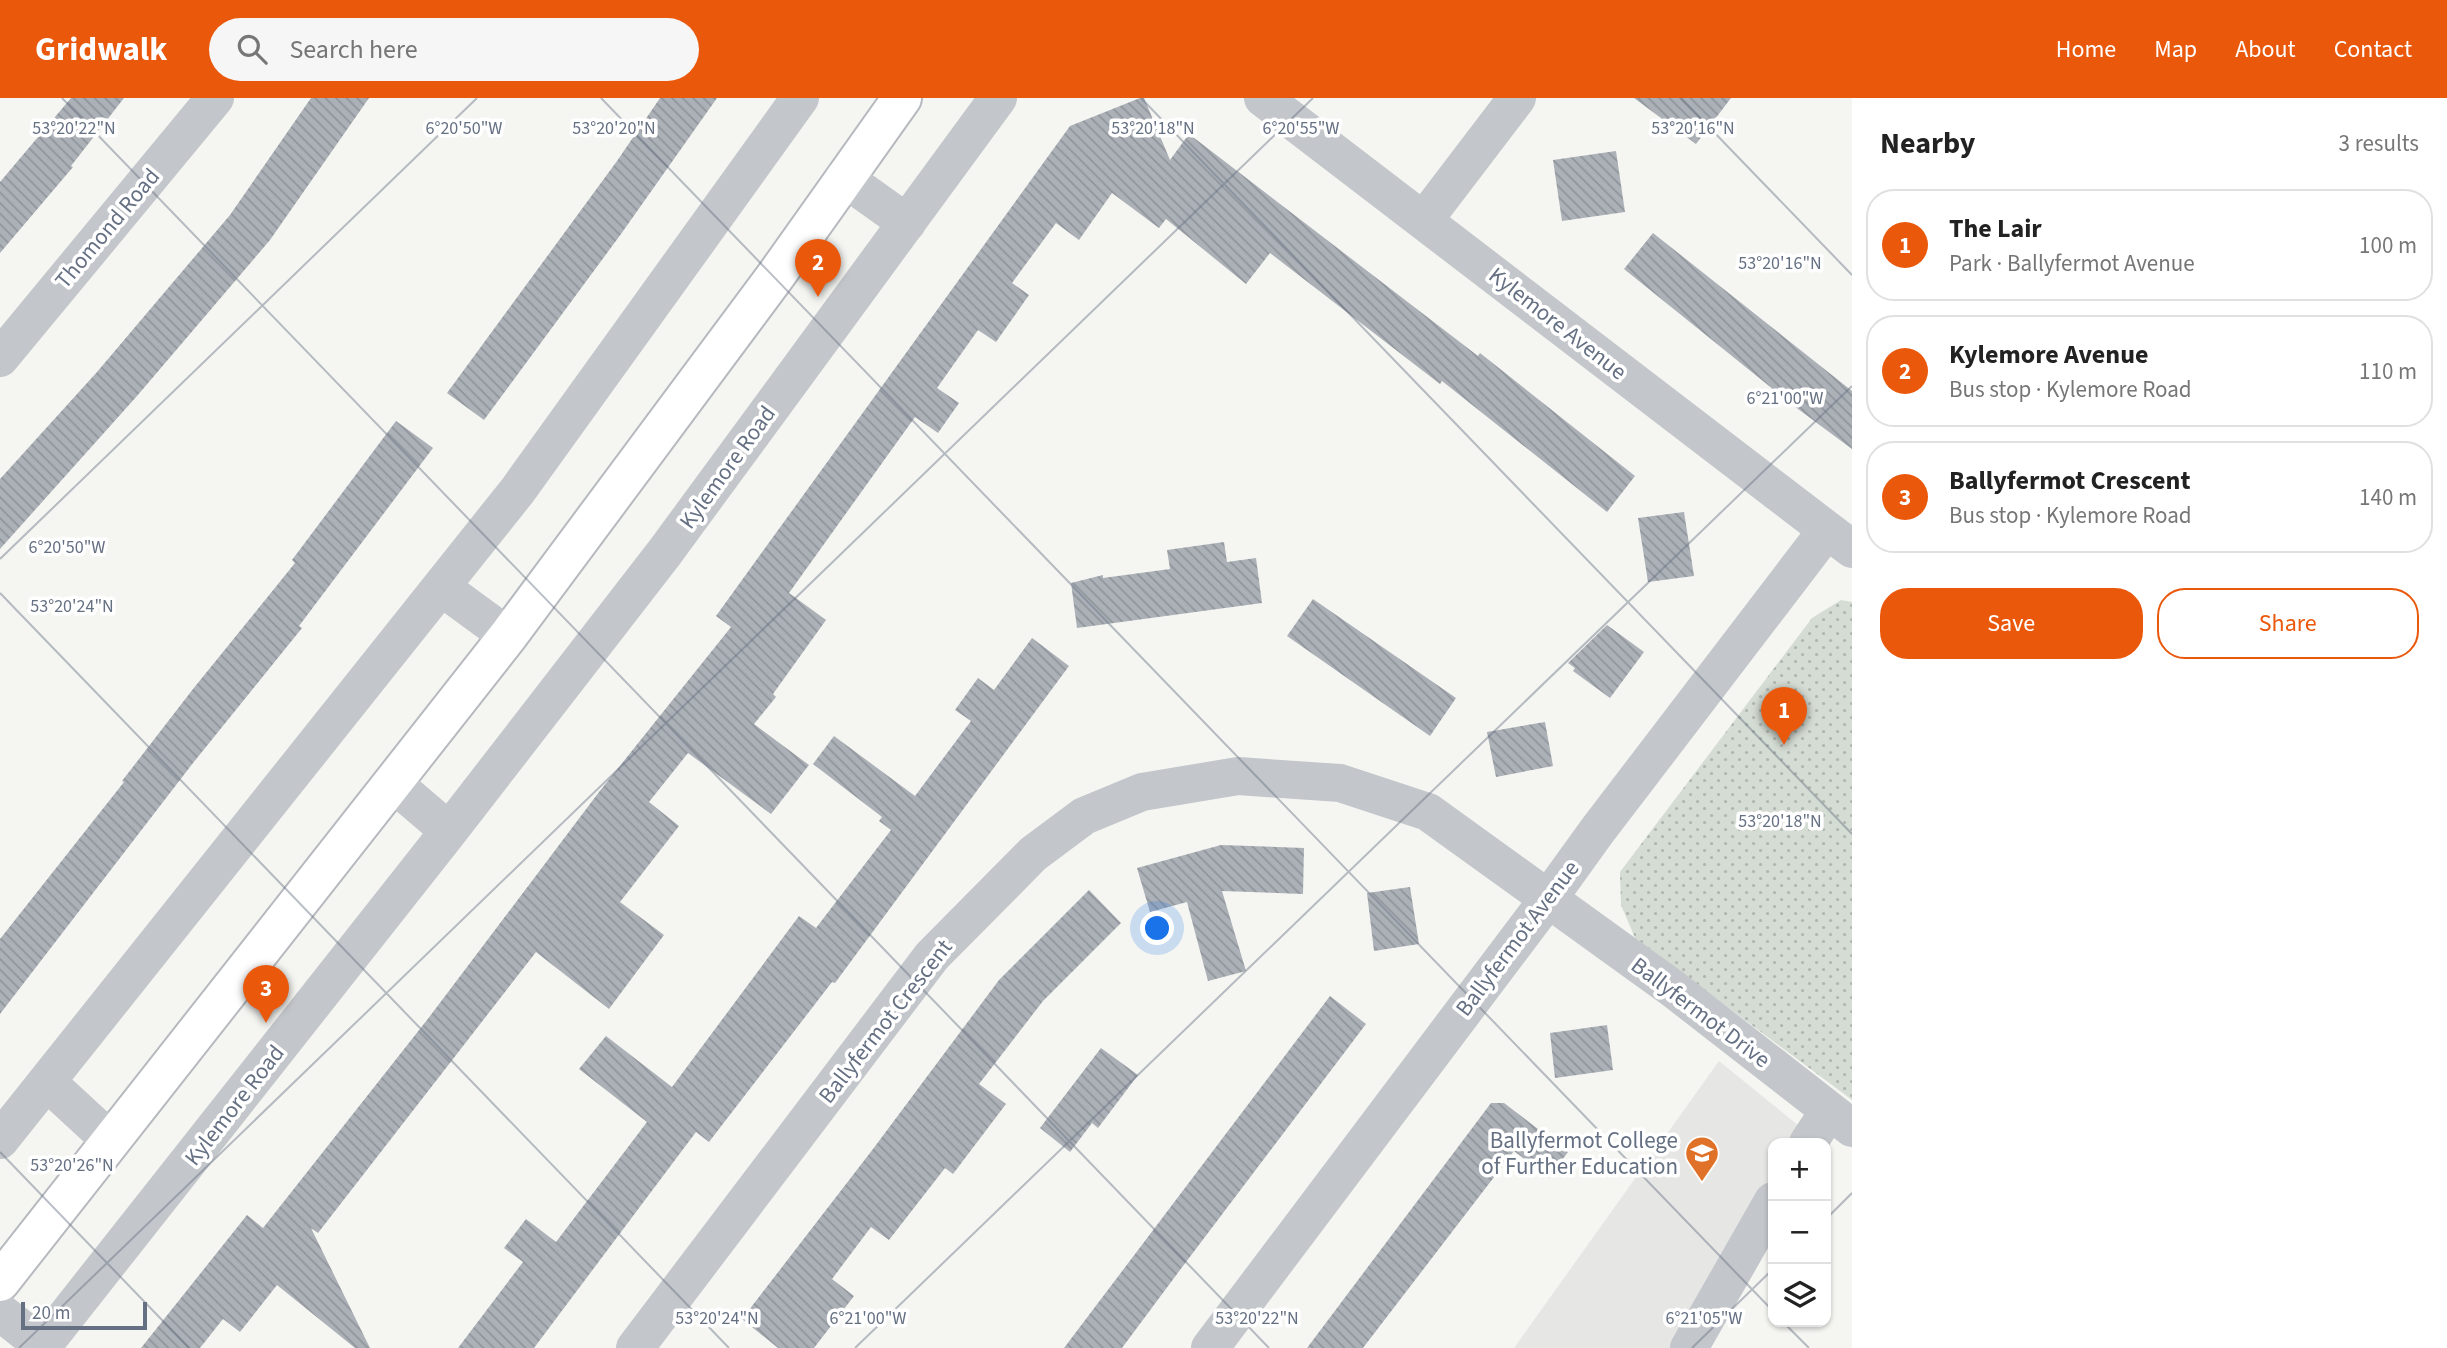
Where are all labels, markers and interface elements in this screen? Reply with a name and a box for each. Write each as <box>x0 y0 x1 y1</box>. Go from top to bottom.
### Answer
search box <box>209 18 699 81</box>
text: Gridwalk <box>35 26 167 73</box>
icon: search <box>233 30 271 68</box>
text: Search here <box>289 31 418 68</box>
text: Home <box>2056 32 2116 67</box>
text: Map <box>2154 32 2197 67</box>
text: About <box>2235 32 2296 67</box>
text: Contact <box>2334 32 2412 67</box>
text: 53°20'22"N <box>32 116 116 141</box>
text: 6°20'50"W <box>426 116 503 141</box>
text: 53°20'20"N <box>572 116 656 141</box>
text: 53°20'18"N <box>1111 116 1195 141</box>
text: 6°20'55"W <box>1263 116 1340 141</box>
text: 53°20'16"N <box>1651 116 1735 141</box>
text: Nearby <box>1880 122 1975 165</box>
text: 3 results <box>2339 127 2419 160</box>
street label: Thomond Road <box>47 161 168 296</box>
text: The Lair <box>1949 210 2042 247</box>
text: 1 <box>1899 229 1911 262</box>
text: 100 m <box>2359 229 2417 262</box>
pin: 2 <box>795 239 841 297</box>
text: Park · Ballyfermot Avenue <box>1949 247 2195 280</box>
text: 53°20'16"N <box>1738 251 1822 276</box>
street label: Kylemore Avenue <box>1482 259 1634 388</box>
text: Kylemore Avenue <box>1949 336 2148 373</box>
text: 2 <box>1899 355 1911 388</box>
text: 110 m <box>2359 355 2417 388</box>
text: Bus stop · Kylemore Road <box>1949 373 2192 406</box>
text: 6°21'00"W <box>1747 386 1824 411</box>
street label: Kylemore Road <box>671 399 784 536</box>
text: Ballyfermot Crescent <box>1949 462 2190 499</box>
text: 3 <box>1899 481 1911 514</box>
text: 140 m <box>2359 481 2417 514</box>
text: Bus stop · Kylemore Road <box>1949 499 2192 532</box>
text: 6°20'50"W <box>29 535 106 560</box>
button: Save <box>1880 588 2143 659</box>
button: Share <box>2157 588 2419 659</box>
text: 53°20'24"N <box>30 594 114 619</box>
pin: 1 <box>1761 687 1807 745</box>
text: 53°20'18"N <box>1738 809 1822 834</box>
street label: Ballyfermot Avenue <box>1448 853 1587 1023</box>
your location <box>1140 911 1174 945</box>
street label: Ballyfermot Crescent <box>811 932 960 1111</box>
street label: Ballyfermot Drive <box>1624 949 1777 1076</box>
pin: 3 <box>243 965 289 1023</box>
street label: Kylemore Road <box>177 1038 292 1173</box>
place label: Ballyfermot College of Further Education <box>1481 1124 1678 1183</box>
school or university icon: Ballyfermot College of Further Education <box>1683 1134 1721 1183</box>
map controls <box>1768 1138 1831 1327</box>
button: + <box>1768 1138 1831 1201</box>
text: 53°20'26"N <box>30 1153 114 1178</box>
button: − <box>1768 1201 1831 1264</box>
button: layers <box>1768 1264 1831 1327</box>
scale bar <box>21 1299 147 1331</box>
text: 20 m <box>32 1300 70 1327</box>
text: 53°20'24"N <box>675 1306 759 1331</box>
text: 6°21'00"W <box>830 1306 907 1331</box>
text: 53°20'22"N <box>1215 1306 1299 1331</box>
text: 6°21'05"W <box>1666 1306 1743 1331</box>

